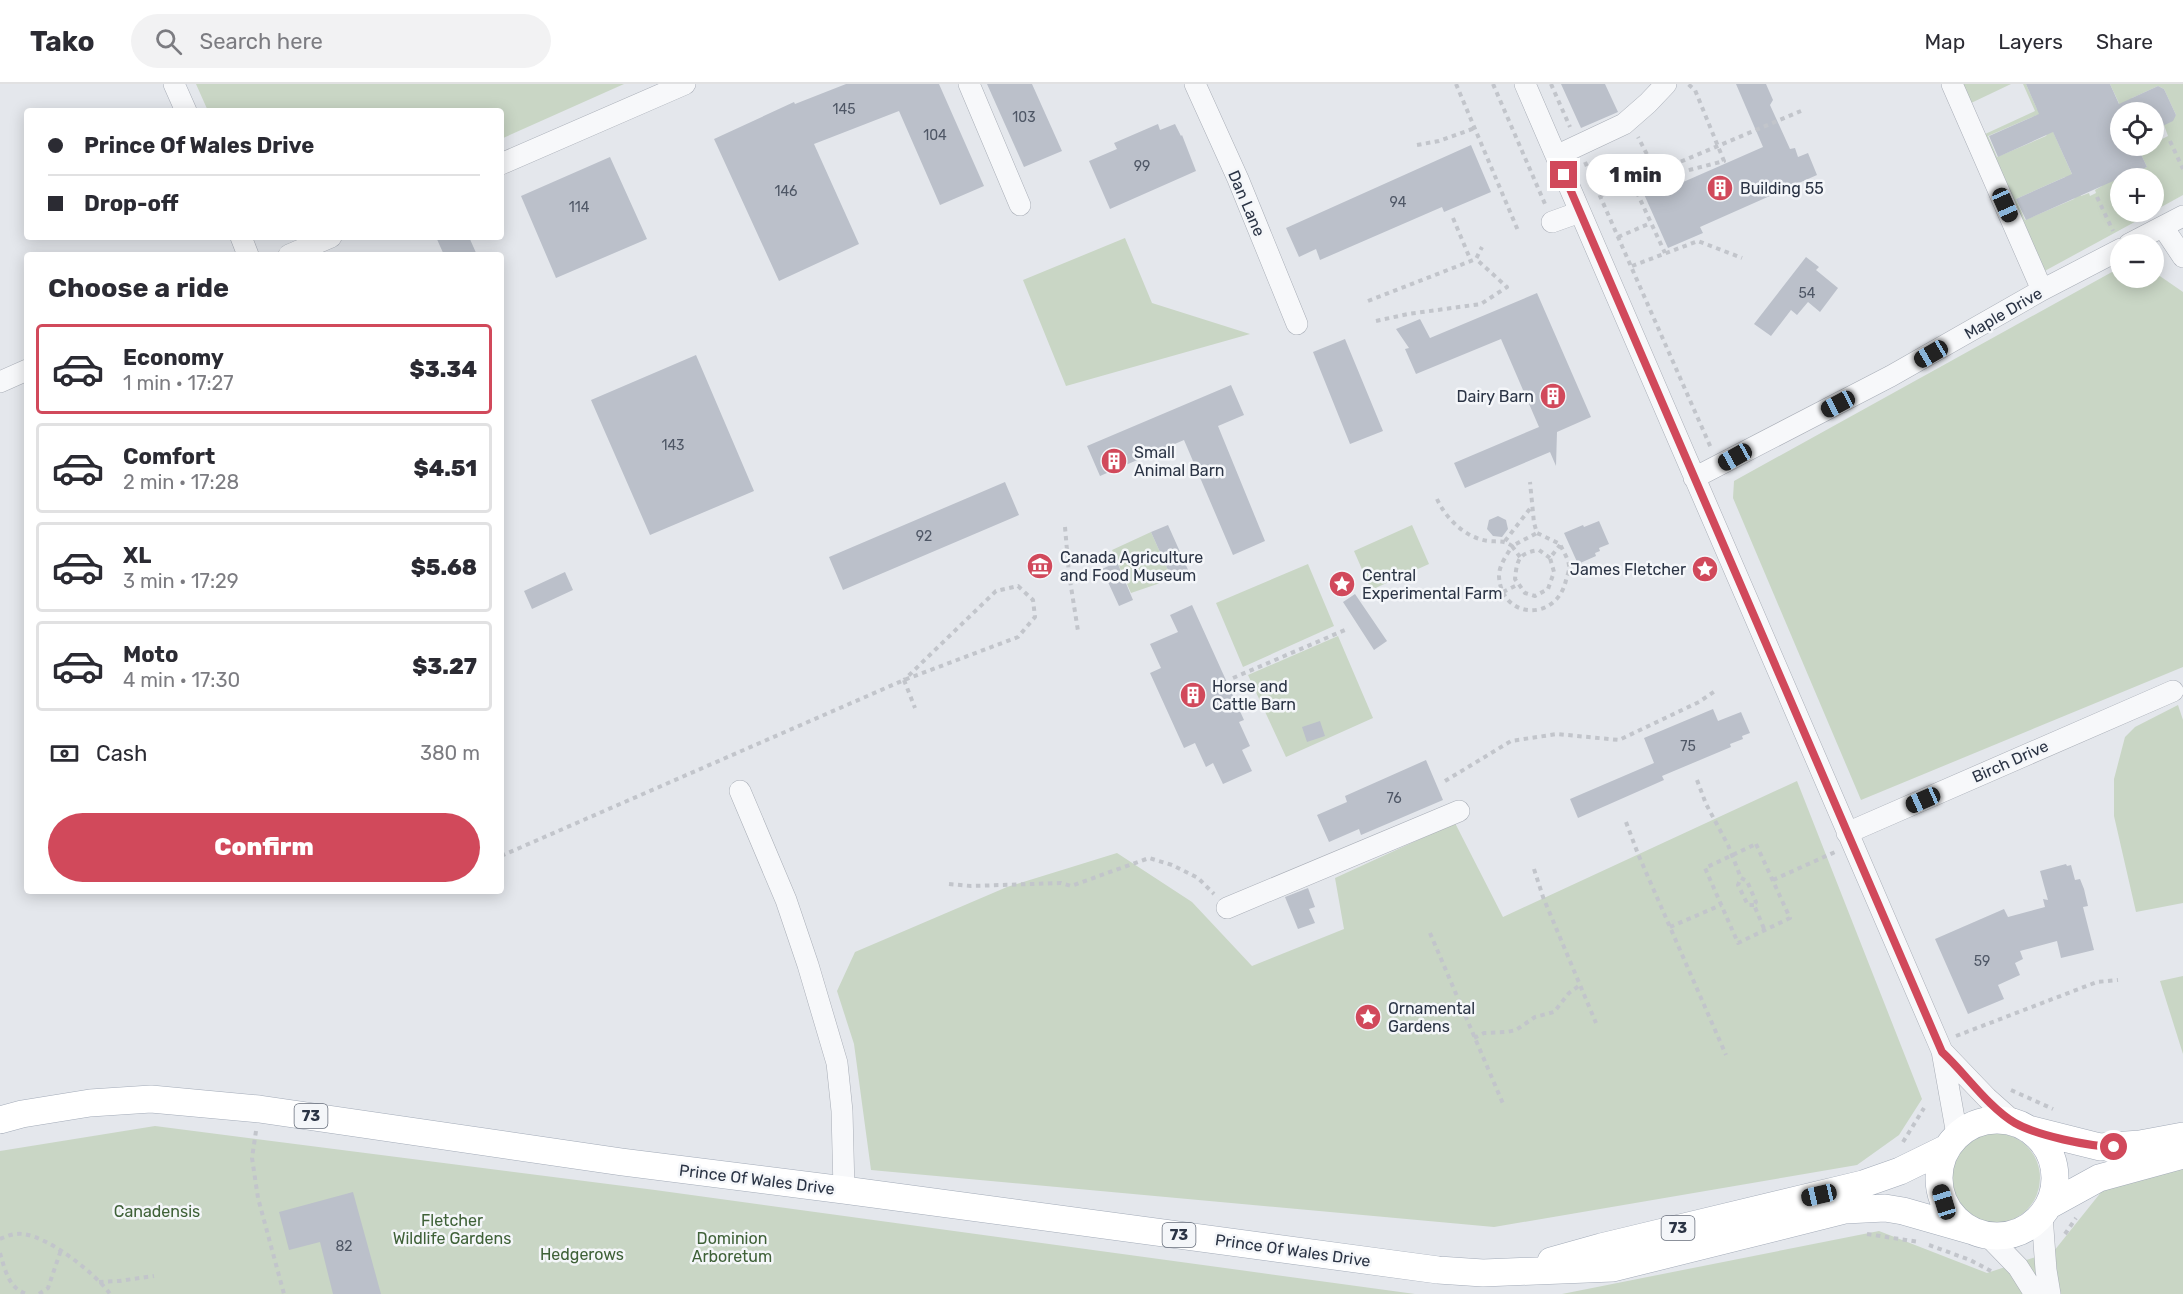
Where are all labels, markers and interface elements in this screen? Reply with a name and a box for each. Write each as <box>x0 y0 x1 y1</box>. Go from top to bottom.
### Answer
search box <box>131 14 551 68</box>
text: Tako <box>30 25 95 58</box>
icon: search <box>152 25 185 58</box>
text: Search here <box>200 28 323 55</box>
text: Map <box>1924 29 1965 54</box>
text: Layers <box>1998 29 2063 54</box>
text: Share <box>2096 29 2153 54</box>
house number: 145 <box>832 101 856 118</box>
map controls <box>2110 102 2164 288</box>
button: locate <box>2110 102 2164 156</box>
house number: 103 <box>1012 109 1036 126</box>
house number: 104 <box>923 127 947 144</box>
text: Prince Of Wales Drive <box>84 132 314 159</box>
callout: 1 min <box>1585 154 1684 196</box>
house number: 99 <box>1134 158 1150 175</box>
route end <box>1550 161 1577 188</box>
text: 1 min <box>1609 163 1662 187</box>
street label: Dan Lane <box>1224 167 1269 239</box>
button: + <box>2110 168 2164 222</box>
building icon: Building 55 <box>1705 173 1735 203</box>
place label: Building 55 <box>1740 179 1824 198</box>
house number: 146 <box>774 183 798 200</box>
car <box>1989 185 2021 225</box>
text: Drop-off <box>84 190 179 217</box>
house number: 94 <box>1390 194 1407 211</box>
house number: 114 <box>569 199 590 216</box>
button: − <box>2110 234 2164 288</box>
text: Choose a ride <box>48 272 229 304</box>
street label: Maple Drive <box>1961 284 2045 343</box>
house number: 54 <box>1798 285 1816 302</box>
car <box>1911 337 1951 371</box>
icon: car <box>51 342 105 396</box>
text: Economy <box>123 344 224 371</box>
text: $3.34 <box>410 356 477 383</box>
text: 1 min · 17:27 <box>123 371 234 395</box>
building icon: Dairy Barn <box>1538 381 1568 411</box>
place label: Dairy Barn <box>1457 387 1534 406</box>
car <box>1818 388 1858 420</box>
house number: 143 <box>661 437 685 454</box>
car <box>1715 440 1755 474</box>
icon: car <box>51 441 105 495</box>
text: Comfort <box>123 443 215 470</box>
place label: Small Animal Barn <box>1134 443 1224 480</box>
building icon: Small Animal Barn <box>1099 446 1129 476</box>
text: $4.51 <box>414 455 477 482</box>
text: 2 min · 17:28 <box>123 470 239 494</box>
house number: 92 <box>916 528 932 545</box>
icon: car <box>51 540 105 594</box>
text: XL <box>123 542 151 569</box>
place label: Canada Agriculture and Food Museum <box>1060 548 1203 585</box>
museum icon: Canada Agriculture and Food Museum <box>1025 551 1055 581</box>
text: $5.68 <box>411 554 477 581</box>
place icon: James Fletcher <box>1690 554 1720 584</box>
place label: James Fletcher <box>1570 560 1686 579</box>
place label: Central Experimental Farm <box>1362 566 1502 603</box>
text: 3 min · 17:29 <box>123 569 239 593</box>
place icon: Central Experimental Farm <box>1327 569 1357 599</box>
icon: car <box>51 639 105 693</box>
text: Moto <box>123 641 178 668</box>
text: $3.27 <box>412 653 477 680</box>
text: 4 min · 17:30 <box>123 668 240 692</box>
place label: Horse and Cattle Barn <box>1212 677 1296 714</box>
building icon: Horse and Cattle Barn <box>1178 680 1208 710</box>
street label: Birch Drive <box>1969 736 2051 787</box>
icon: cash <box>48 737 81 770</box>
house number: 75 <box>1680 738 1696 755</box>
text: Cash <box>96 740 147 767</box>
text: 380 m <box>420 741 480 765</box>
car <box>1903 784 1943 816</box>
house number: 76 <box>1386 790 1402 807</box>
button: Confirm <box>48 813 480 882</box>
house number: 59 <box>1974 953 1990 970</box>
place label: Ornamental Gardens <box>1388 999 1475 1036</box>
place icon: Ornamental Gardens <box>1353 1002 1383 1032</box>
road number: 73 <box>294 1104 328 1128</box>
route start <box>2100 1133 2127 1160</box>
street label: Prince Of Wales Drive <box>678 1161 836 1198</box>
car <box>1799 1182 1839 1208</box>
car <box>1930 1182 1958 1222</box>
park label: Canadensis <box>114 1202 200 1221</box>
park label: Fletcher Wildlife Gardens <box>393 1211 511 1248</box>
road number: 73 <box>1662 1216 1694 1240</box>
road number: 73 <box>1162 1223 1196 1247</box>
park label: Dominion Arboretum <box>692 1229 772 1266</box>
street label: Prince Of Wales Drive <box>1214 1230 1372 1271</box>
house number: 82 <box>335 1238 353 1255</box>
park label: Hedgerows <box>540 1245 624 1264</box>

